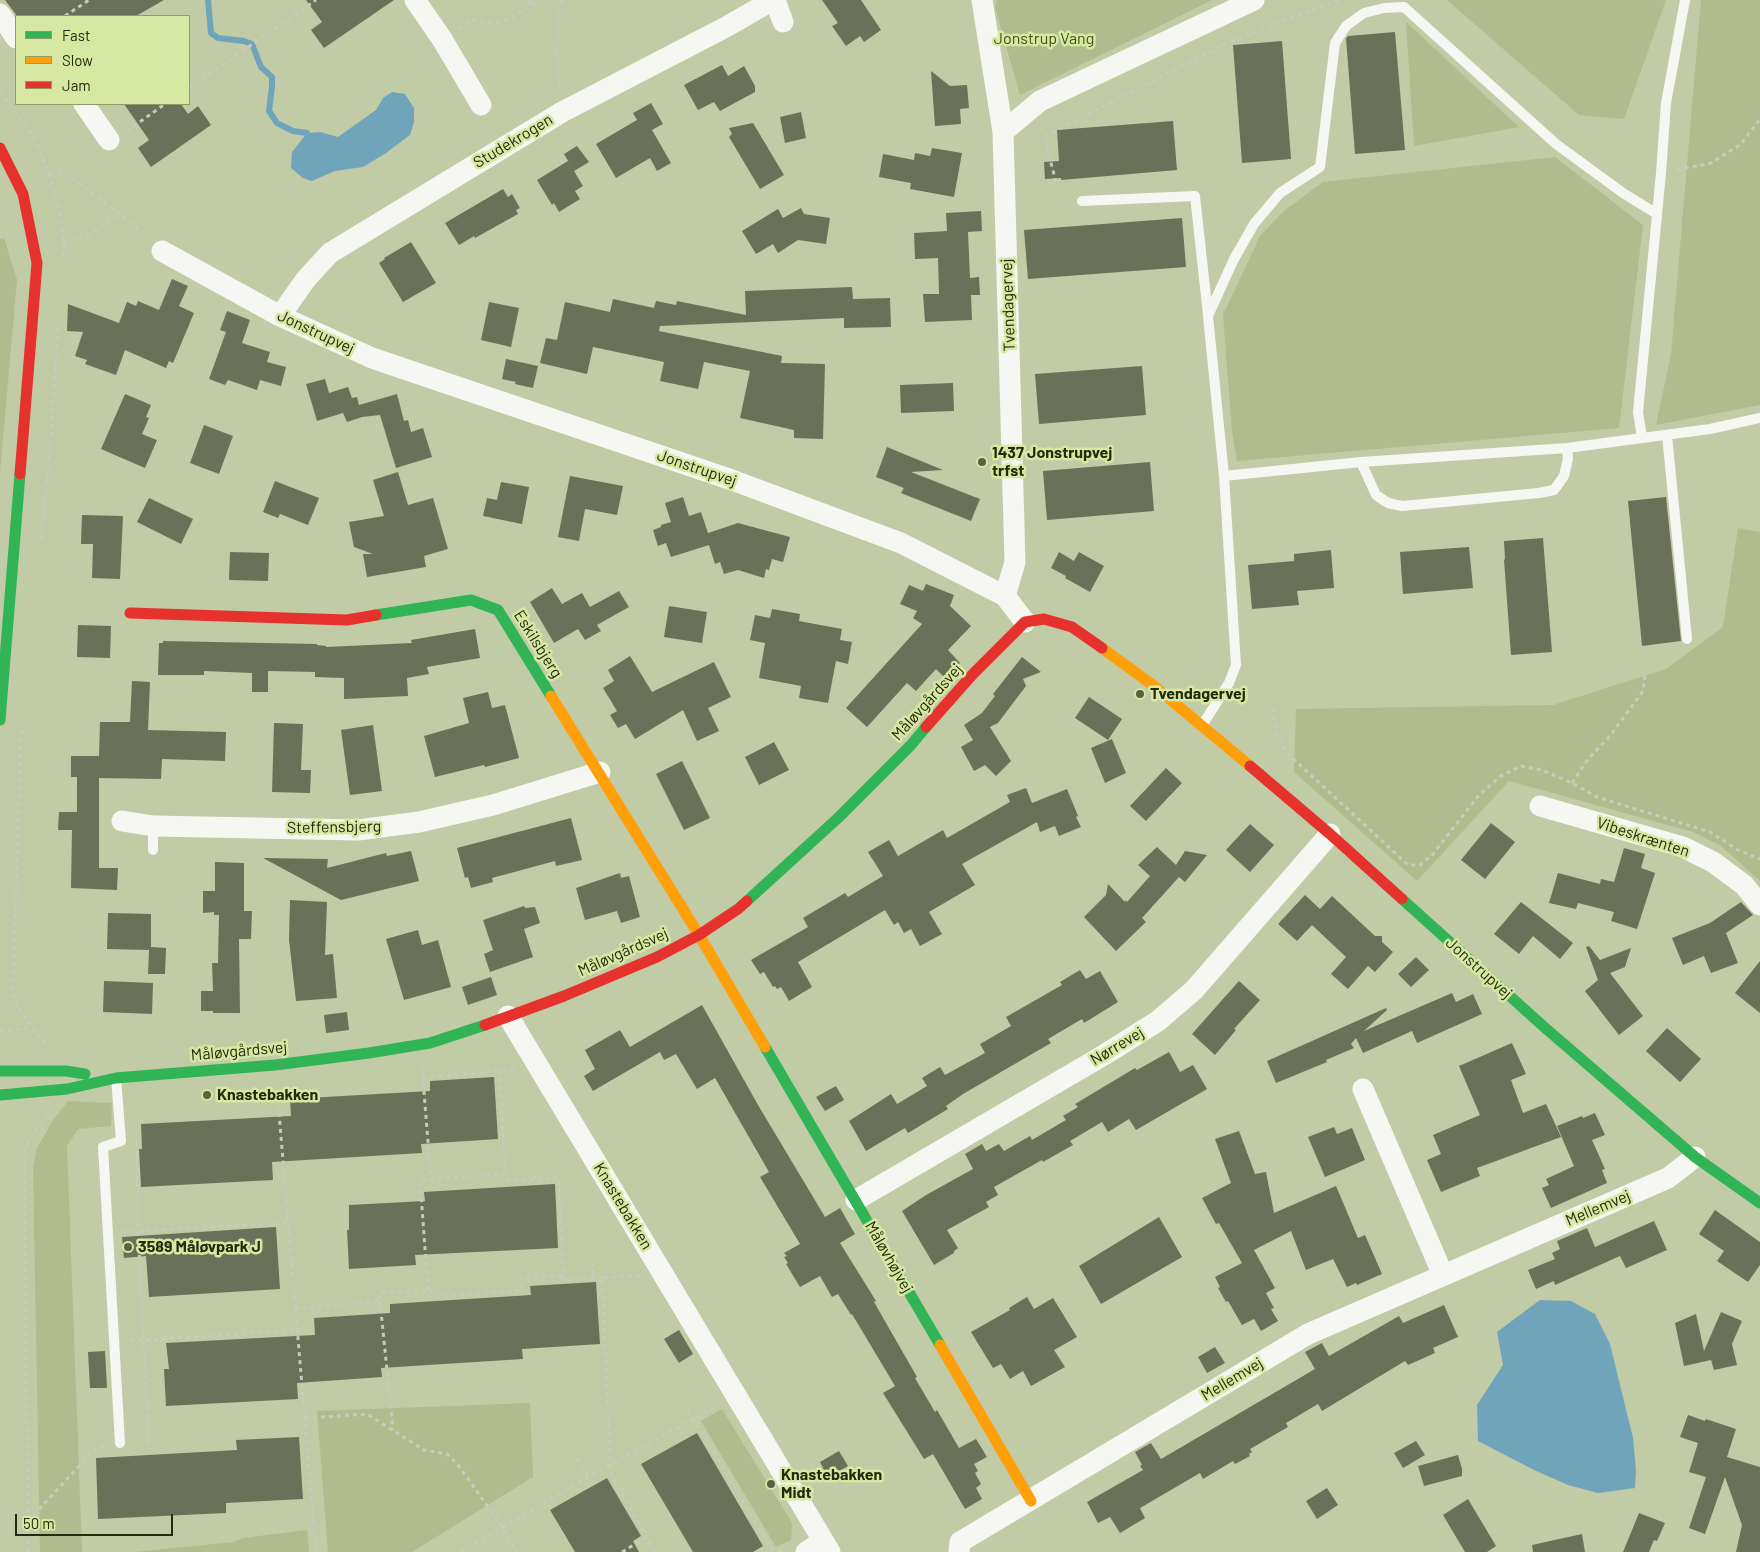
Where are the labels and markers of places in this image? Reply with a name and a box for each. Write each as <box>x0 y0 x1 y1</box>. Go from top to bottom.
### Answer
place label: 1437 Jonstrupvej trfst <box>992 443 1112 481</box>
marker: 1437 Jonstrupvej trfst <box>976 456 988 468</box>
place label: Tvendagervej <box>1150 684 1246 704</box>
marker: Tvendagervej <box>1134 688 1146 700</box>
place label: Knastebakken <box>217 1085 318 1105</box>
marker: Knastebakken <box>201 1089 213 1101</box>
place label: 3589 Måløvpark J <box>138 1237 261 1257</box>
marker: 3589 Måløvpark J <box>122 1241 134 1253</box>
place label: Knastebakken Midt <box>781 1465 882 1503</box>
marker: Knastebakken Midt <box>765 1478 777 1490</box>

